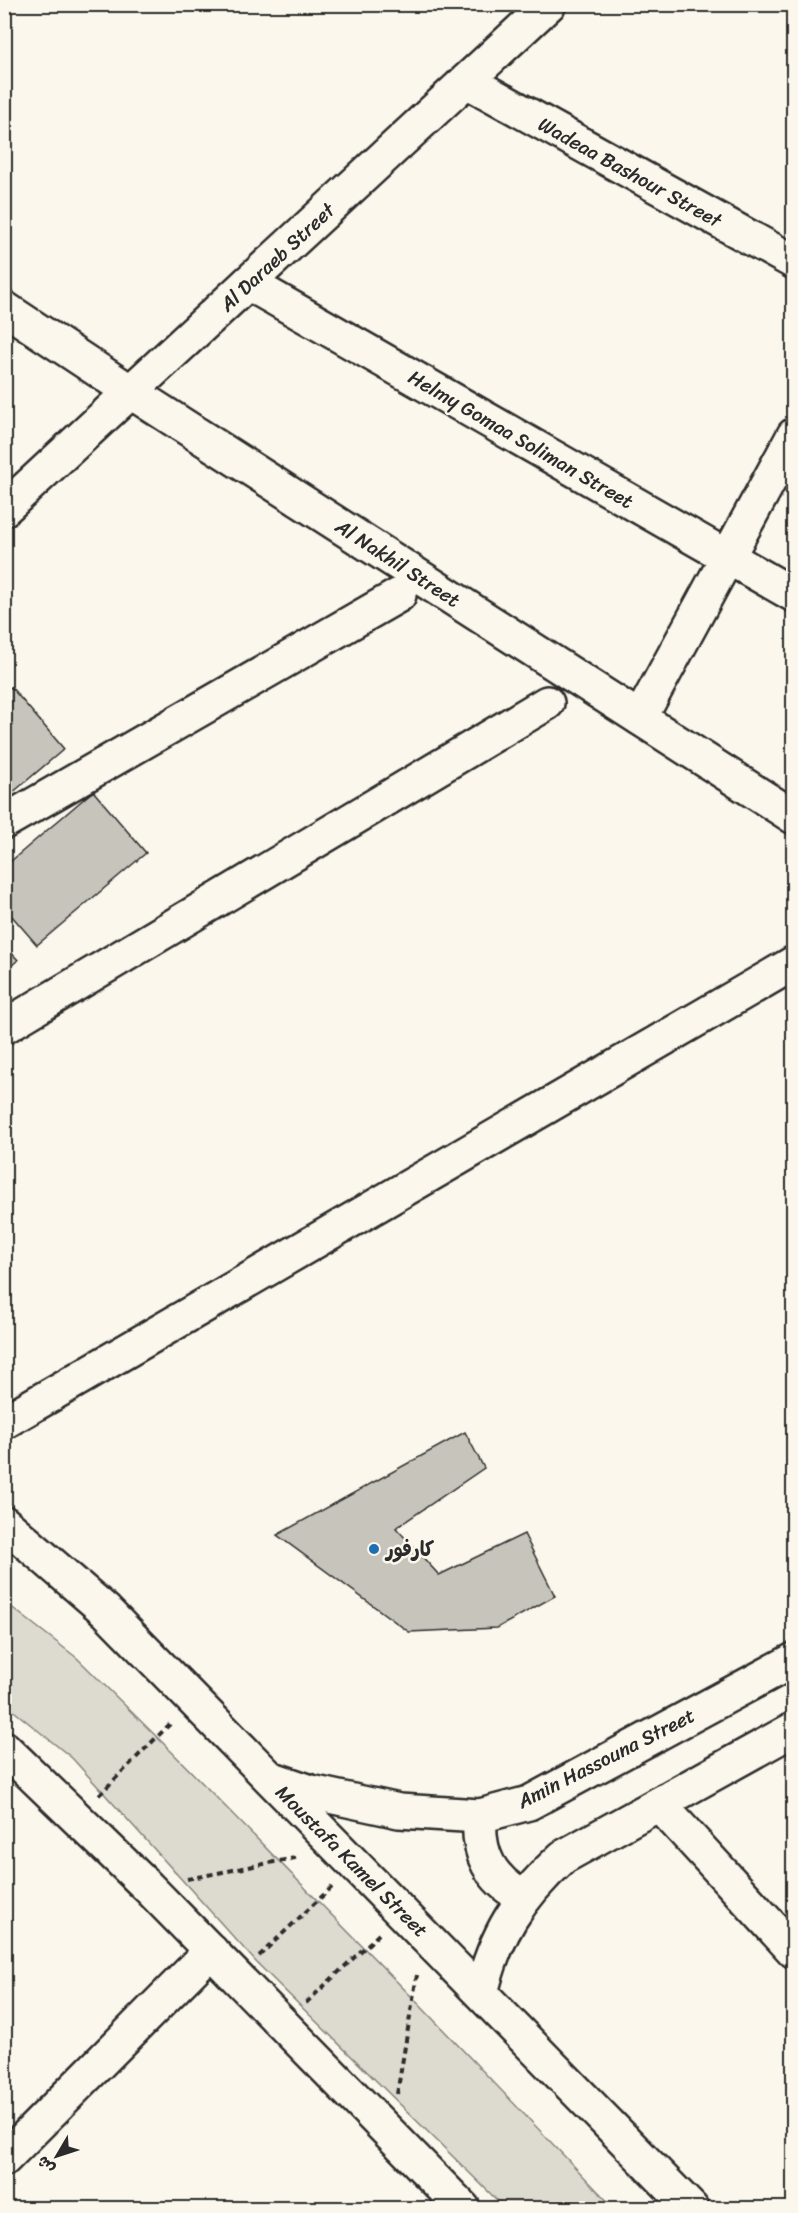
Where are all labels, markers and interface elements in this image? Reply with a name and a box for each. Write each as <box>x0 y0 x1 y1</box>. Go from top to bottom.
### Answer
street label: Wadeaa Bashour Street <box>531 107 729 238</box>
street label: Al Daraeb Street <box>211 193 344 321</box>
street label: Helmy Gomaa Soliman Street <box>401 360 640 519</box>
street label: Al Nakhil Street <box>327 509 468 617</box>
place label: كارفور <box>384 1532 434 1567</box>
marker: كارفور <box>367 1542 381 1556</box>
street label: Amin Hassouna Street <box>510 1698 702 1819</box>
street label: Moustafa Kamel Street <box>267 1776 437 1947</box>
north arrow <box>27 2126 87 2186</box>
text: ش <box>29 2149 63 2181</box>

